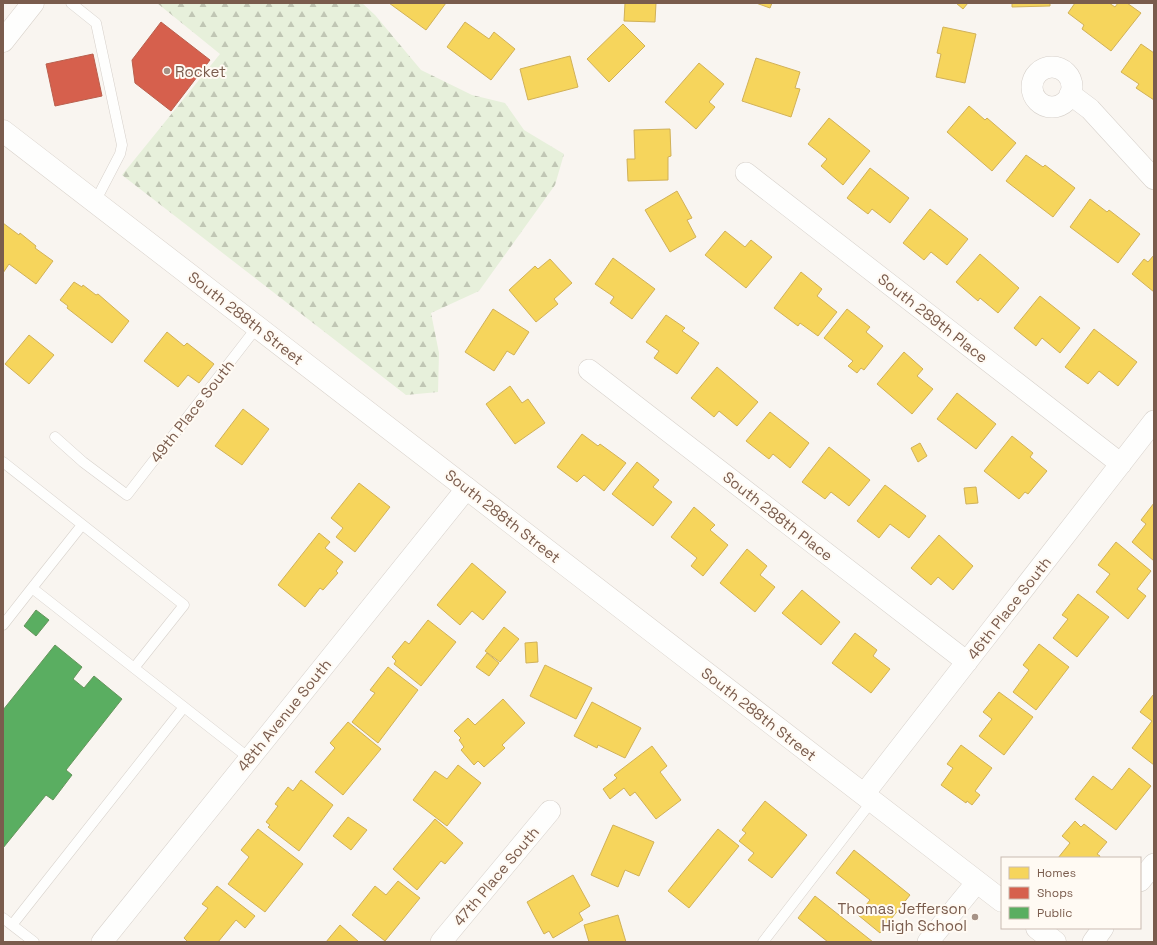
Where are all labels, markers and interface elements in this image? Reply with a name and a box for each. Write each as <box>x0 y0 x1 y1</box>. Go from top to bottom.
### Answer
place label: Rocket <box>175 62 226 81</box>
marker: Rocket <box>162 66 172 76</box>
street label: South 288th Street <box>185 267 308 369</box>
street label: South 289th Place <box>874 269 992 367</box>
street label: 49th Place South <box>146 356 238 466</box>
street label: South 288th Street <box>442 465 565 567</box>
street label: South 288th Place <box>719 467 837 565</box>
street label: 46th Place South <box>963 553 1055 663</box>
street label: 48th Avenue South <box>233 655 335 775</box>
street label: South 288th Street <box>698 663 821 765</box>
street label: 47th Place South <box>449 822 543 930</box>
legend <box>1001 857 1141 929</box>
text: Homes <box>1037 865 1076 881</box>
text: Shops <box>1037 885 1073 901</box>
place label: Thomas Jefferson High School <box>838 899 967 935</box>
text: Public <box>1037 905 1072 921</box>
marker: Thomas Jefferson High School <box>970 912 980 922</box>

